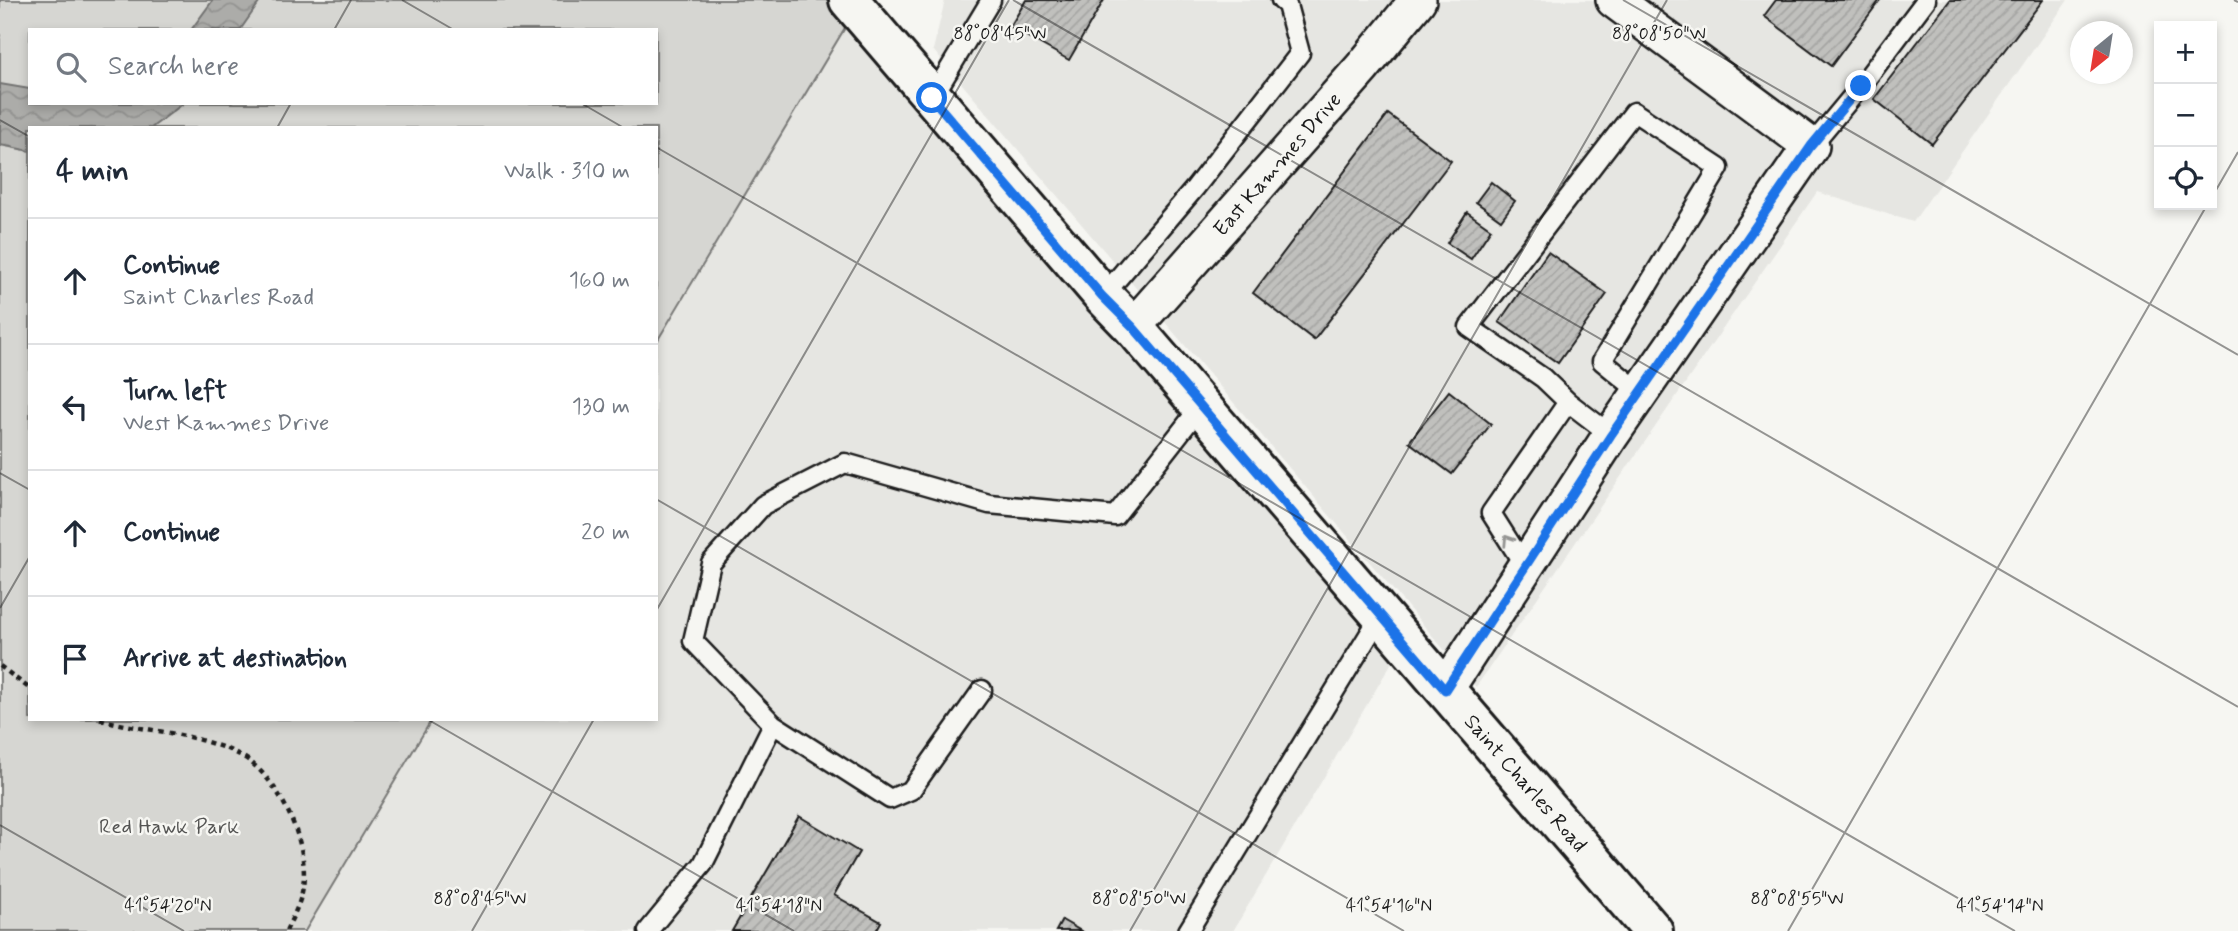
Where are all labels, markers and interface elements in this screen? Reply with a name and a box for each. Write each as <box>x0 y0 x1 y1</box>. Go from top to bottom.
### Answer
north arrow <box>2070 21 2133 84</box>
map controls <box>2154 21 2217 210</box>
button: + <box>2154 21 2217 84</box>
text: 88°08'45"W <box>954 22 1046 46</box>
text: 88°08'50"W <box>1612 22 1706 46</box>
search box <box>28 28 658 105</box>
icon: search <box>52 48 90 86</box>
text: Search here <box>108 50 239 84</box>
route end <box>1845 70 1876 101</box>
route start <box>916 82 947 113</box>
button: − <box>2154 84 2217 147</box>
street label: East Kammes Drive <box>1207 87 1348 243</box>
button: locate <box>2154 147 2217 210</box>
text: 4 min <box>56 152 129 191</box>
text: Walk · 310 m <box>504 157 630 187</box>
text: Continue <box>123 249 220 283</box>
icon: ahead <box>56 262 94 300</box>
text: 160 m <box>569 266 630 296</box>
text: Saint Charles Road <box>123 283 314 313</box>
text: Turn left <box>123 375 227 409</box>
icon: left <box>56 388 94 426</box>
text: 130 m <box>572 392 630 422</box>
text: West Kammes Drive <box>123 409 329 439</box>
icon: ahead <box>56 514 94 552</box>
text: Continue <box>123 516 220 550</box>
text: 20 m <box>581 518 630 548</box>
one-way arrow <box>1504 535 1517 548</box>
icon: arrive <box>56 640 94 678</box>
text: Arrive at destination <box>123 642 347 676</box>
street label: Saint Charles Road <box>1457 709 1593 859</box>
park label: Red Hawk Park <box>99 813 239 841</box>
text: 88°08'45"W <box>434 887 526 911</box>
text: 88°08'50"W <box>1092 887 1186 911</box>
text: 88°08'55"W <box>1750 887 1844 911</box>
text: 41°54'20"N <box>124 894 212 918</box>
text: 41°54'18"N <box>736 894 822 918</box>
text: 41°54'16"N <box>1346 894 1432 918</box>
text: 41°54'14"N <box>1956 894 2044 918</box>

